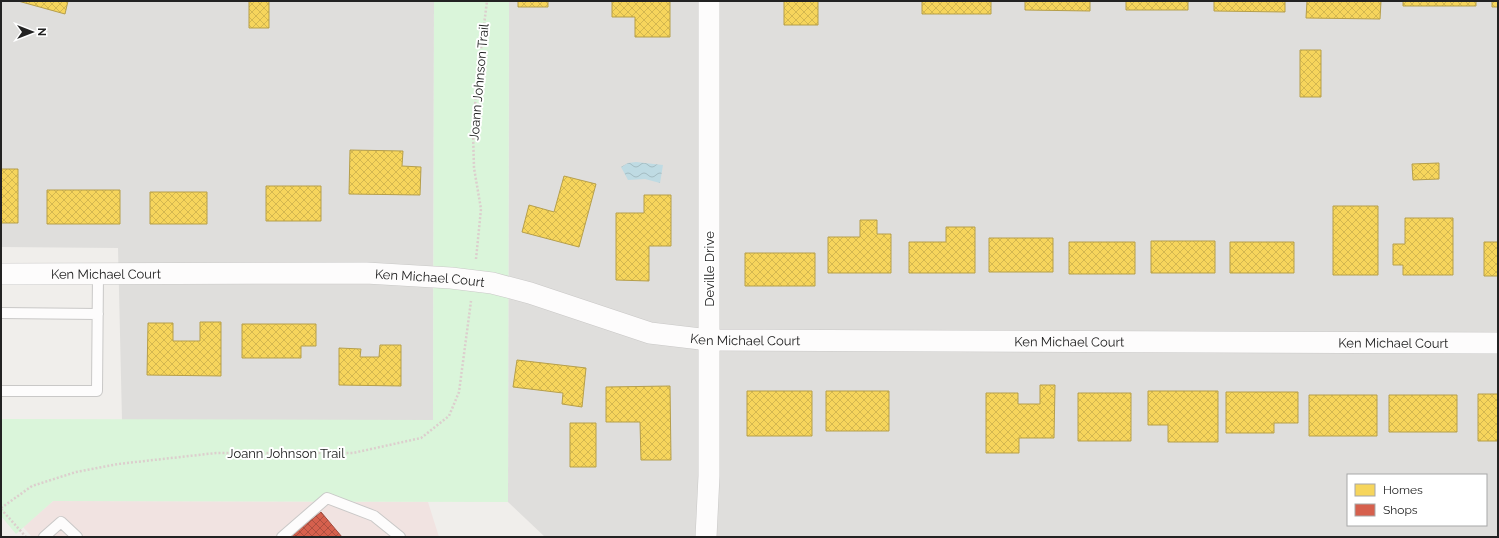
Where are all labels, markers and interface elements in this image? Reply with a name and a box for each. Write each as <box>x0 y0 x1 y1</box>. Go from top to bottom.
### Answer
north arrow <box>12 12 52 52</box>
street label: Joann Johnson Trail <box>466 22 492 141</box>
text: N <box>35 28 48 36</box>
street label: Deville Drive <box>702 231 717 307</box>
street label: Ken Michael Court <box>51 266 162 281</box>
street label: Ken Michael Court <box>375 266 486 290</box>
street label: Ken Michael Court <box>690 330 801 348</box>
street label: Ken Michael Court <box>1014 334 1125 349</box>
street label: Ken Michael Court <box>1338 335 1449 350</box>
street label: Joann Johnson Trail <box>227 446 345 461</box>
legend <box>1347 474 1487 526</box>
text: Homes <box>1383 483 1423 497</box>
text: Shops <box>1383 503 1418 517</box>

